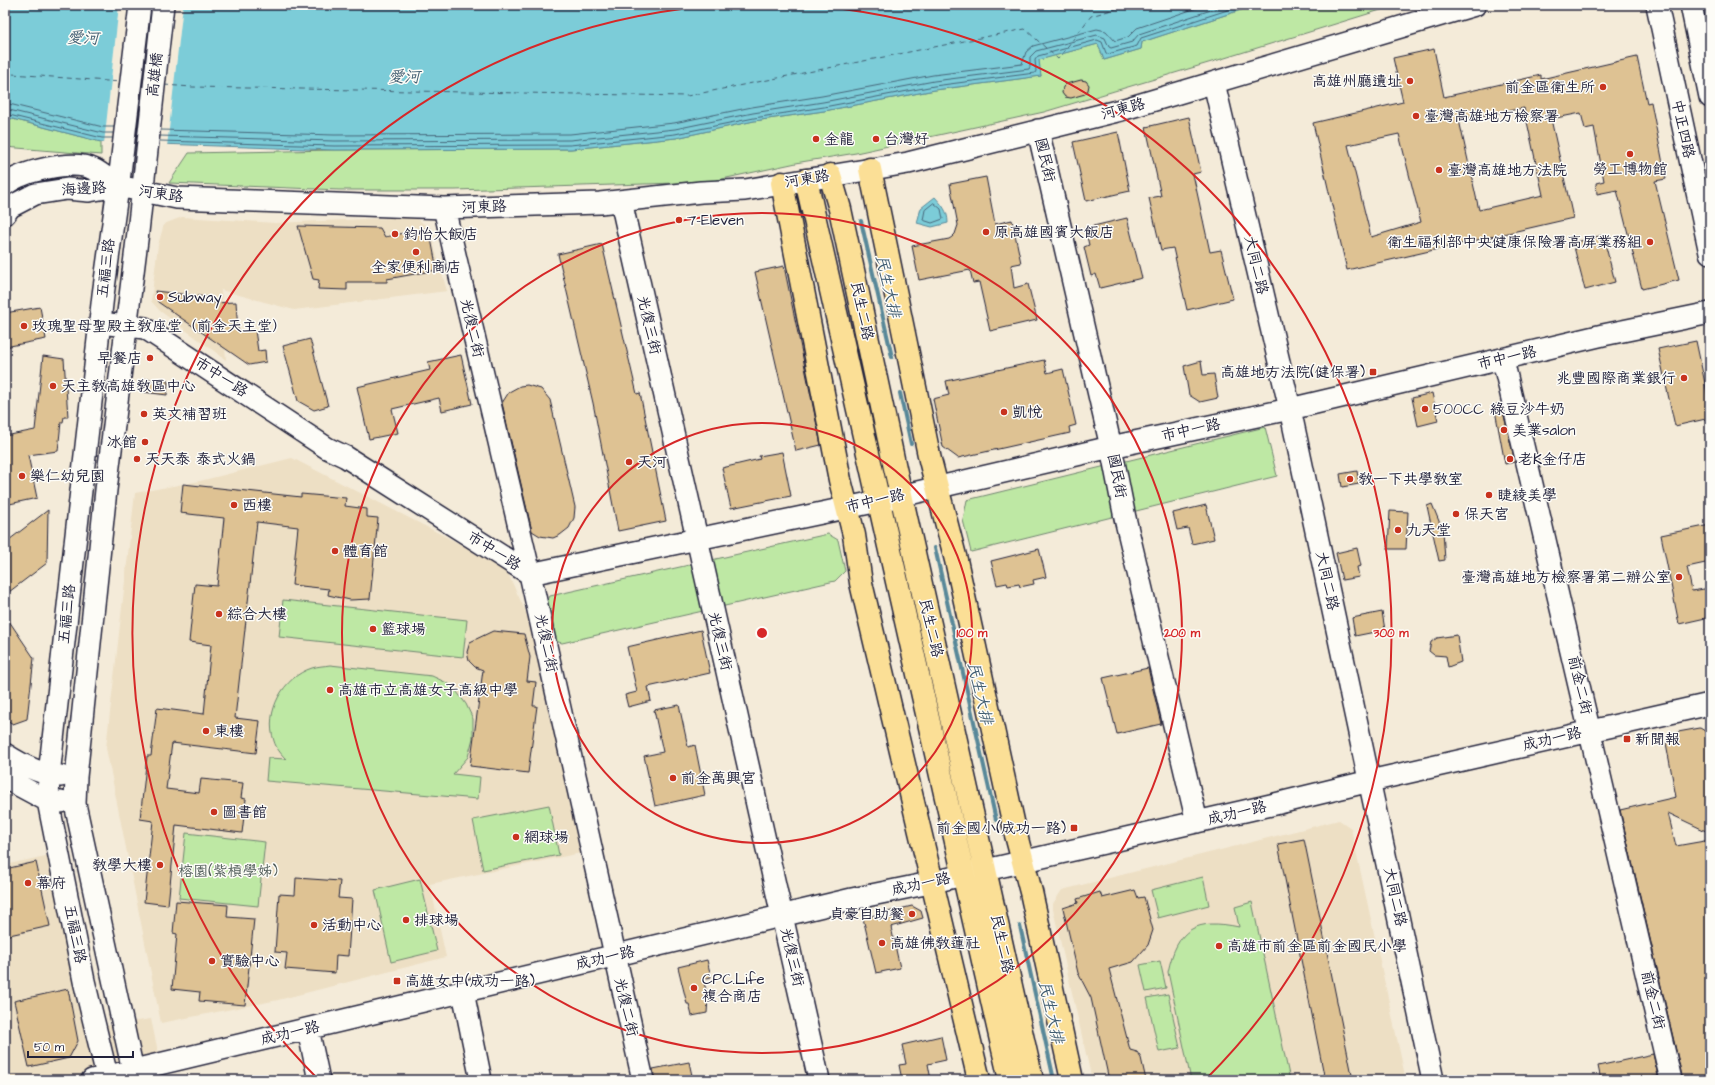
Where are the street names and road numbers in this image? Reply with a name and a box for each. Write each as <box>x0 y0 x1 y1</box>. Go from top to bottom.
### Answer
street label: 高雄橋 <box>142 52 168 98</box>
street label: 河東路 <box>1099 93 1147 125</box>
street label: 中正四路 <box>1666 97 1700 161</box>
street label: 國民街 <box>1030 136 1060 184</box>
street label: 河東路 <box>783 165 831 193</box>
street label: 海邊路 <box>61 177 107 201</box>
street label: 河東路 <box>137 180 185 208</box>
street label: 河東路 <box>461 196 507 218</box>
street label: 大同二路 <box>1239 233 1273 297</box>
street label: 五福三路 <box>92 237 120 299</box>
street label: 民生二路 <box>845 279 879 343</box>
street label: 光復三街 <box>632 293 666 357</box>
street label: 光復二街 <box>455 296 489 360</box>
street label: 市中一路 <box>1475 341 1539 375</box>
street label: 市中一路 <box>190 352 252 402</box>
street label: 市中一路 <box>1159 413 1223 447</box>
street label: 國民街 <box>1102 452 1132 500</box>
street label: 市中一路 <box>843 484 907 518</box>
street label: 市中一路 <box>463 526 525 576</box>
street label: 大同二路 <box>1310 549 1344 613</box>
street label: 五福三路 <box>53 583 81 645</box>
street label: 民生二路 <box>914 596 948 660</box>
street label: 光復三街 <box>703 609 737 673</box>
street label: 光復二街 <box>529 611 563 675</box>
street label: 前金二街 <box>1563 653 1597 717</box>
street label: 成功一路 <box>1520 722 1584 756</box>
street label: 成功一路 <box>1205 796 1269 830</box>
street label: 大同二路 <box>1378 865 1412 929</box>
street label: 成功一路 <box>889 867 953 901</box>
street label: 五福三路 <box>59 903 91 965</box>
street label: 民生二路 <box>985 912 1019 976</box>
street label: 光復三街 <box>775 925 809 989</box>
street label: 成功一路 <box>573 941 637 975</box>
street label: 前金二街 <box>1636 968 1670 1032</box>
street label: 光復二街 <box>609 975 643 1039</box>
street label: 成功一路 <box>258 1016 322 1050</box>

